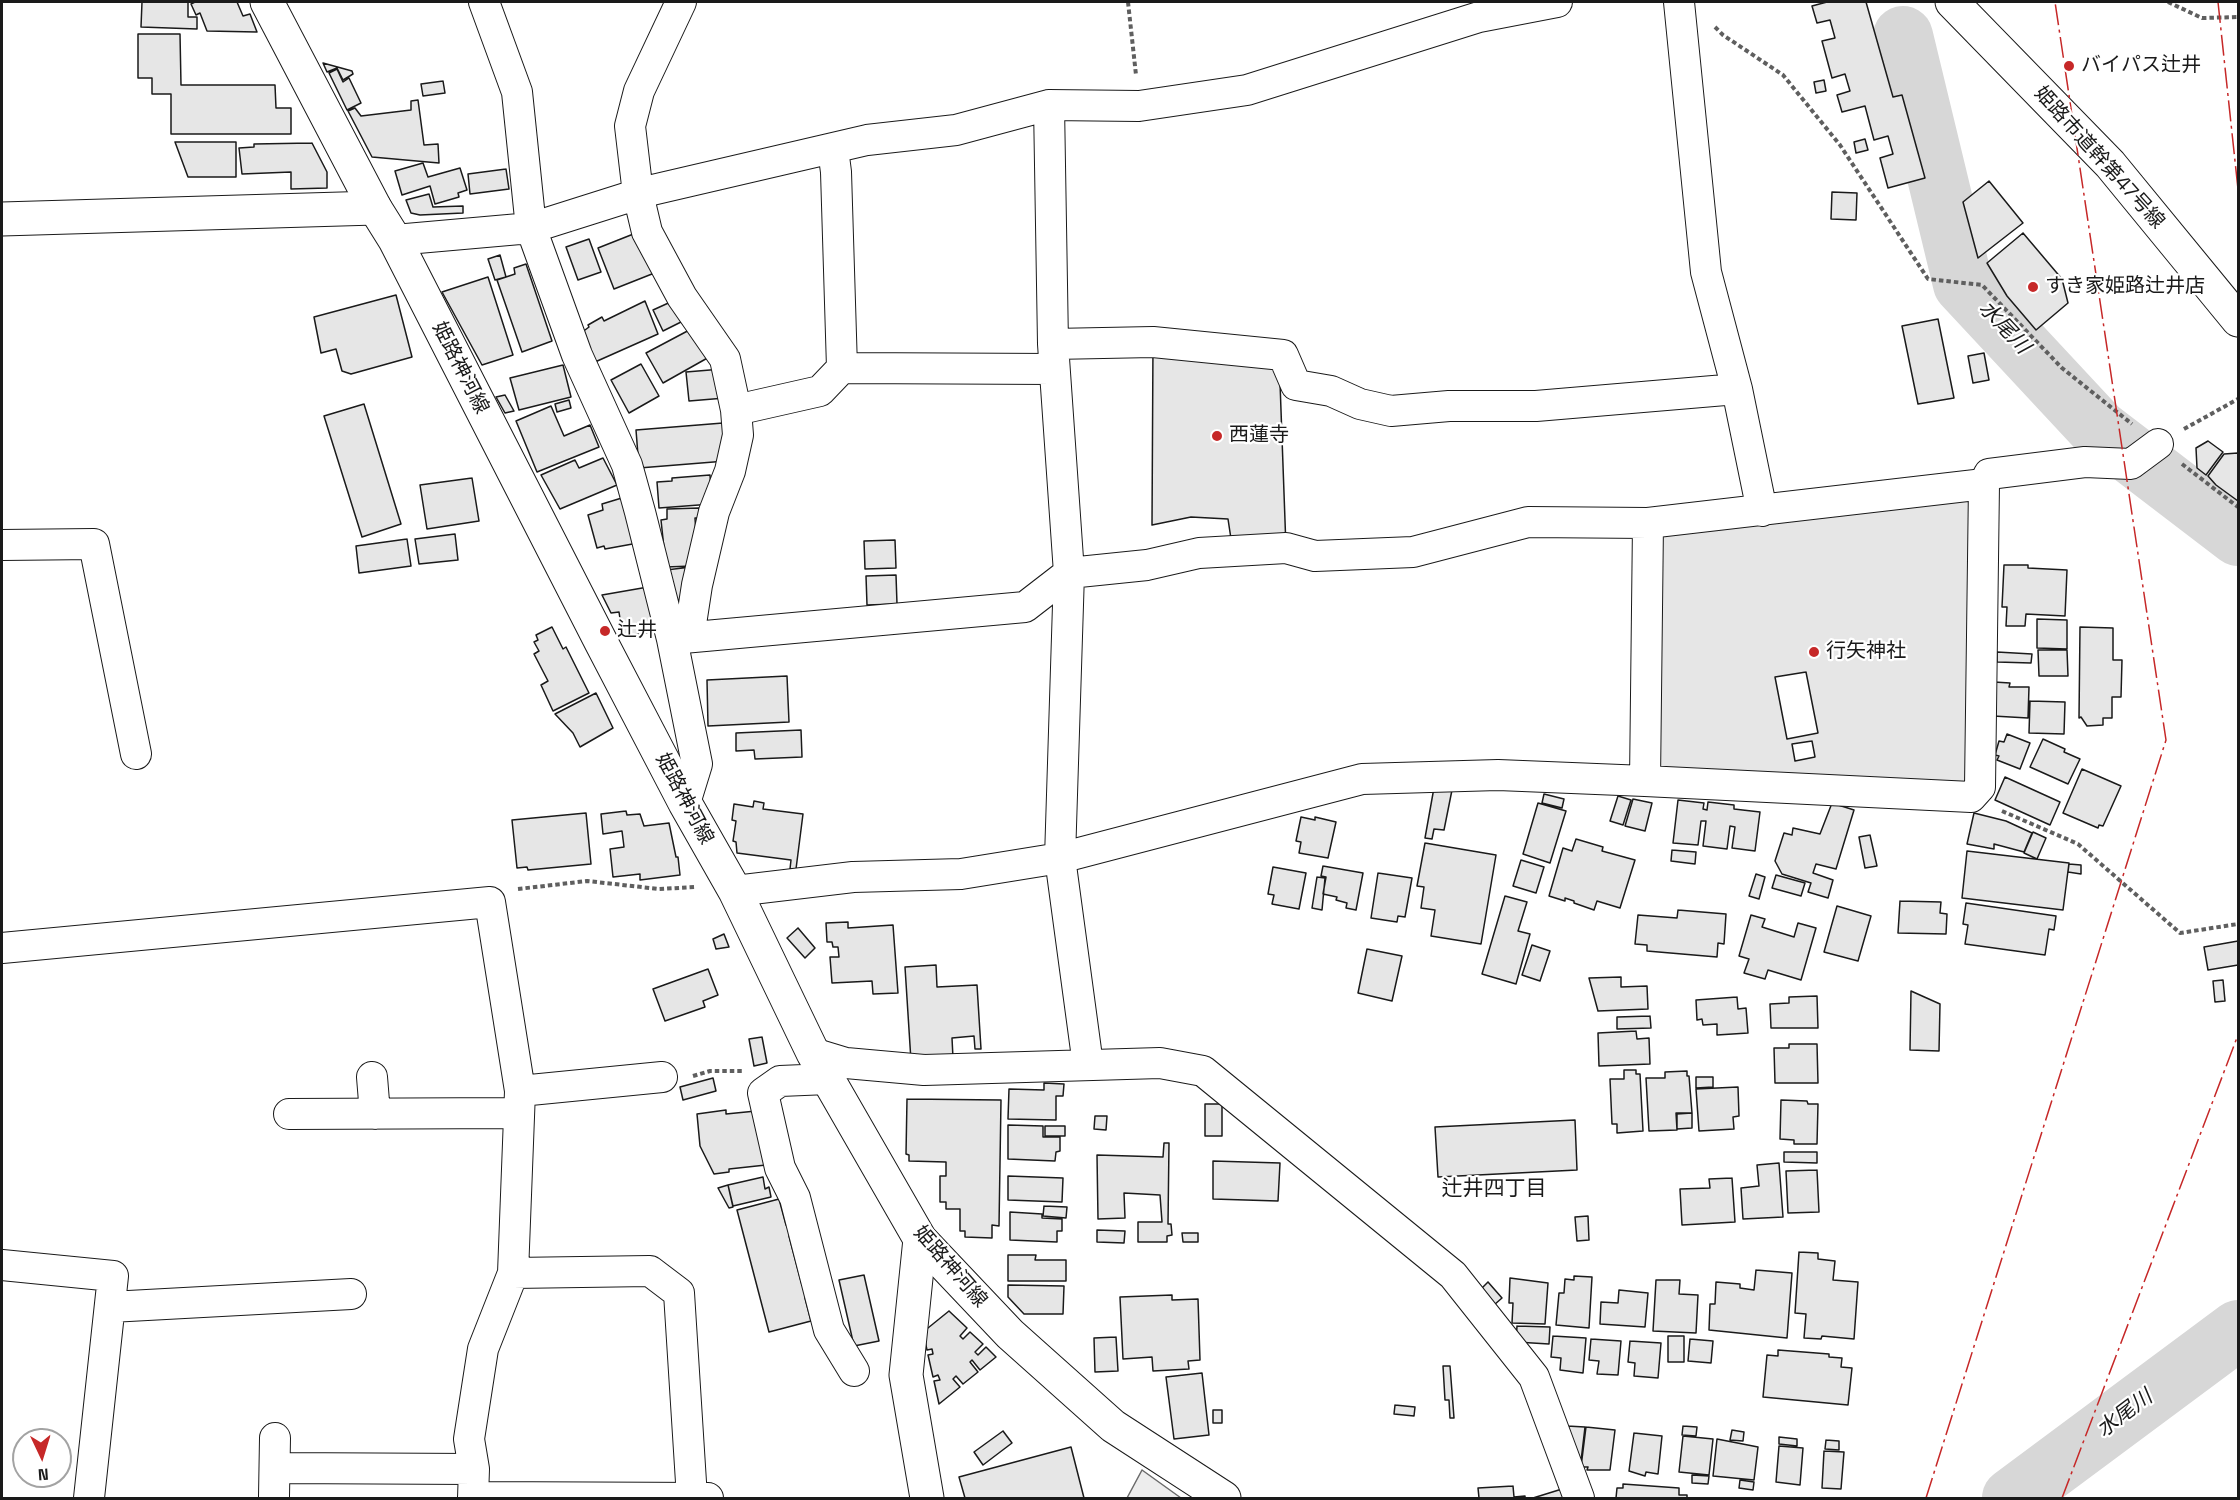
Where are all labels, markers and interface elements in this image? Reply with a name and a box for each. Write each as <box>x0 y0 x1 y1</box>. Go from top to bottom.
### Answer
place label: バイパス辻井 <box>2081 54 2201 78</box>
marker: バイパス辻井 <box>2062 59 2076 73</box>
street label: 姫路市道幹第47号線 <box>2029 82 2169 234</box>
place label: すき家姫路辻井店 <box>2045 275 2205 299</box>
marker: すき家姫路辻井店 <box>2026 280 2040 294</box>
water label: 水尾川 <box>1973 296 2035 360</box>
street label: 姫路神河線 <box>427 318 493 418</box>
place label: 西蓮寺 <box>1229 424 1289 448</box>
marker: 西蓮寺 <box>1210 429 1224 443</box>
place label: 辻井 <box>617 619 657 643</box>
marker: 辻井 <box>598 624 612 638</box>
place label: 行矢神社 <box>1826 640 1906 664</box>
marker: 行矢神社 <box>1807 645 1821 659</box>
street label: 姫路神河線 <box>650 749 718 849</box>
district label: 辻井四丁目 <box>1442 1176 1546 1202</box>
street label: 姫路神河線 <box>908 1221 992 1313</box>
water label: 水尾川 <box>2092 1385 2158 1443</box>
north arrow <box>12 1428 72 1488</box>
text: N <box>37 1464 49 1485</box>

